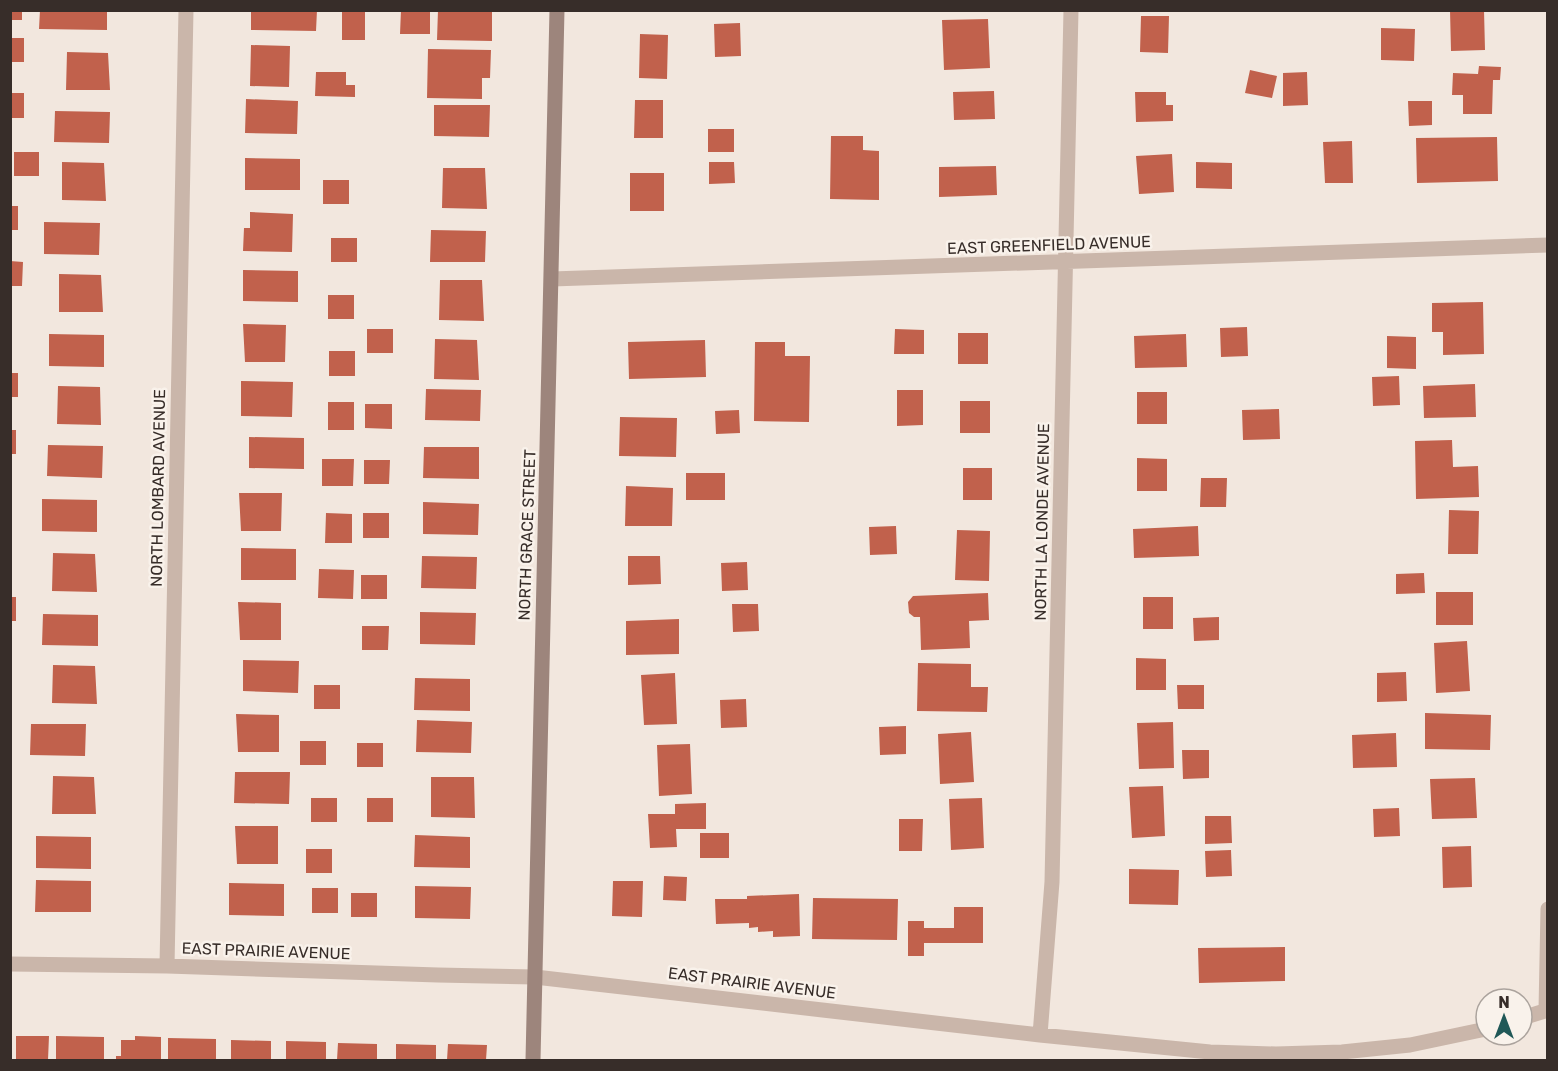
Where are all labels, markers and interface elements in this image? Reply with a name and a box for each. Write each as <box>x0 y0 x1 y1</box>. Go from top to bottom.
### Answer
street label: EAST GREENFIELD AVENUE <box>947 232 1151 258</box>
street label: NORTH LOMBARD AVENUE <box>147 389 169 587</box>
street label: NORTH LA LONDE AVENUE <box>1031 423 1053 621</box>
street label: NORTH GRACE STREET <box>515 449 539 621</box>
street label: EAST PRAIRIE AVENUE <box>181 939 351 963</box>
street label: EAST PRAIRIE AVENUE <box>667 963 837 1003</box>
north arrow <box>1474 987 1534 1047</box>
text: N <box>1498 993 1510 1012</box>

